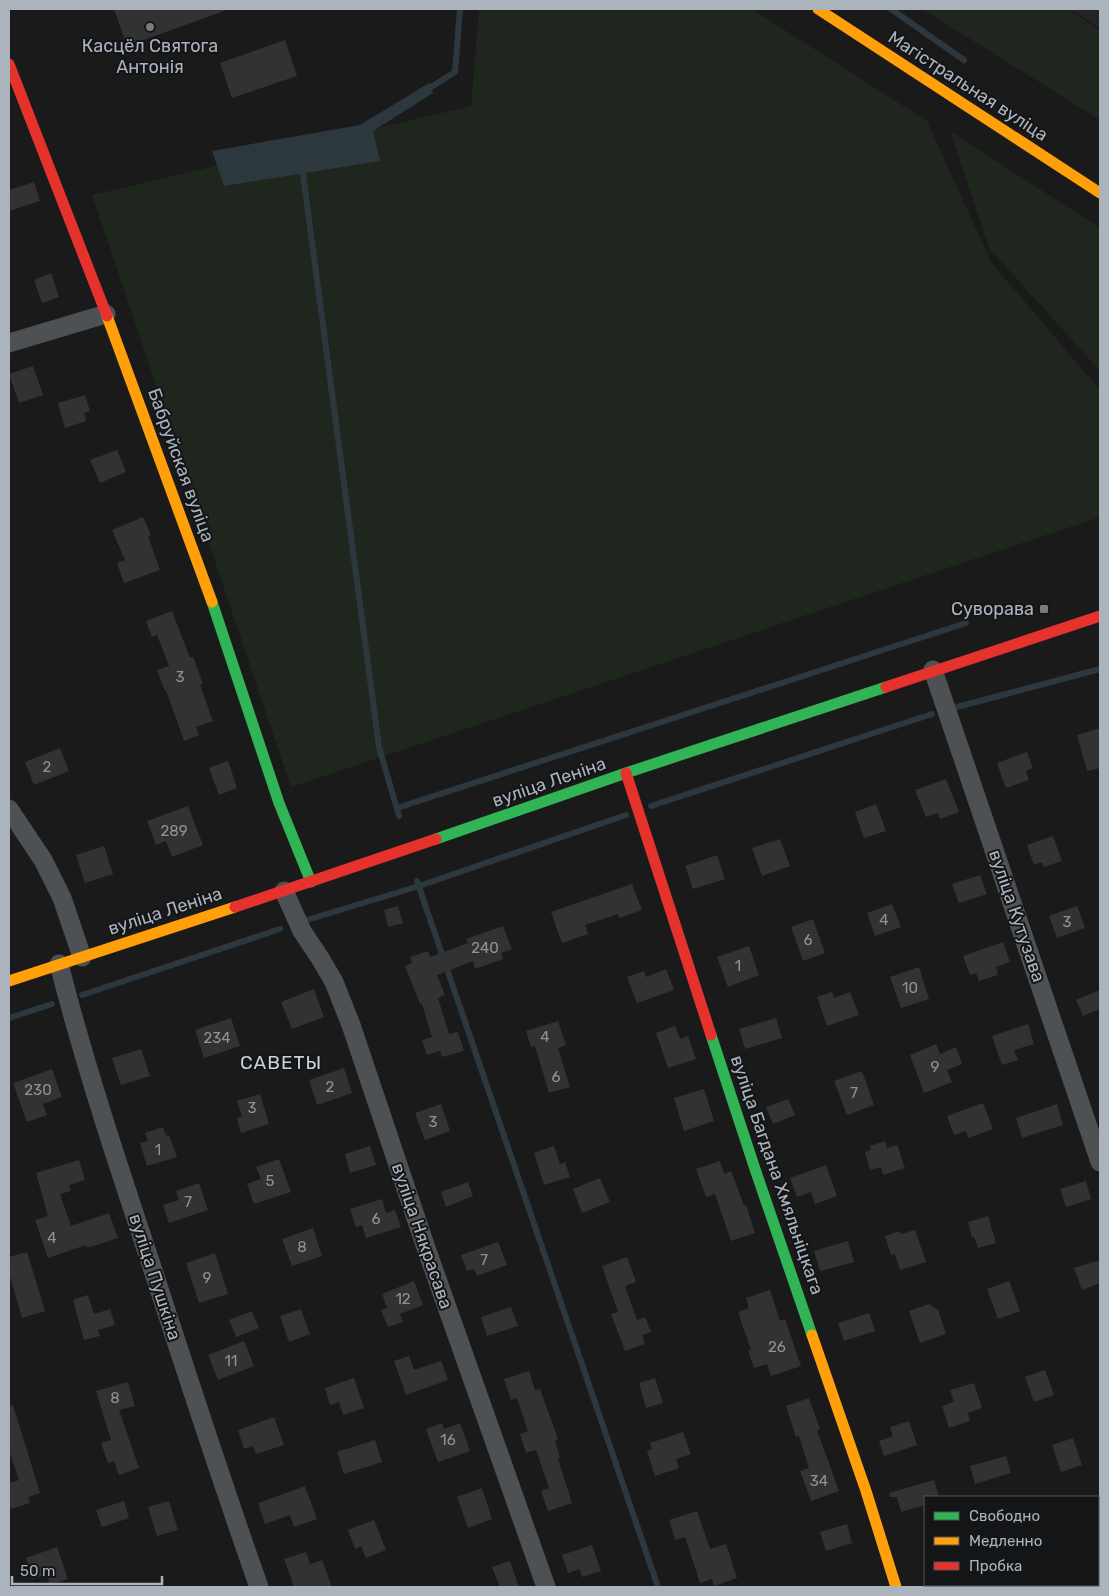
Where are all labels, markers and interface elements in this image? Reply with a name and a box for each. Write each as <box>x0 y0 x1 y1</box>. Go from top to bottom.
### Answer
marker: Касцёл Святога Антонія <box>144 21 156 33</box>
street label: Магістральная вуліца <box>884 26 1052 146</box>
place label: Касцёл Святога Антонія <box>82 35 218 78</box>
street label: Бабруйская вуліца <box>143 385 219 545</box>
place label: Суворава <box>951 598 1034 620</box>
marker: Суворава <box>1038 603 1050 615</box>
house number: 3 <box>175 668 185 686</box>
street label: вуліца Леніна <box>489 752 609 812</box>
house number: 2 <box>43 758 52 776</box>
house number: 289 <box>160 822 188 840</box>
street label: вуліца Кутузава <box>984 847 1050 985</box>
street label: вуліца Леніна <box>105 882 225 940</box>
house number: 4 <box>879 911 889 929</box>
house number: 3 <box>1062 913 1072 931</box>
house number: 6 <box>803 931 813 949</box>
house number: 240 <box>471 939 499 957</box>
house number: 1 <box>735 957 741 975</box>
house number: 10 <box>902 979 918 997</box>
house number: 4 <box>540 1028 550 1046</box>
house number: 234 <box>203 1029 231 1047</box>
district label: САВЕТЫ <box>240 1051 322 1074</box>
street label: вуліца Багдана Хмяльніцкага <box>726 1052 828 1298</box>
house number: 9 <box>931 1058 940 1076</box>
house number: 6 <box>551 1068 561 1086</box>
house number: 2 <box>326 1078 335 1096</box>
house number: 230 <box>24 1081 52 1099</box>
house number: 7 <box>850 1084 858 1102</box>
house number: 3 <box>247 1099 257 1117</box>
house number: 3 <box>428 1113 438 1131</box>
house number: 1 <box>155 1141 161 1159</box>
street label: вуліца Някрасава <box>387 1160 457 1312</box>
house number: 5 <box>266 1172 275 1190</box>
house number: 7 <box>184 1193 192 1211</box>
house number: 6 <box>371 1210 381 1228</box>
street label: вуліца Пушкіна <box>124 1211 186 1343</box>
house number: 4 <box>47 1229 57 1247</box>
house number: 8 <box>297 1238 307 1256</box>
house number: 7 <box>480 1251 488 1269</box>
house number: 9 <box>203 1269 212 1287</box>
house number: 12 <box>395 1290 411 1308</box>
house number: 26 <box>768 1338 786 1356</box>
house number: 11 <box>225 1352 237 1370</box>
house number: 8 <box>110 1389 120 1407</box>
house number: 16 <box>440 1431 456 1449</box>
house number: 34 <box>810 1472 828 1490</box>
legend <box>924 1496 1099 1586</box>
text: Свободно <box>969 1507 1040 1525</box>
text: Медленно <box>969 1532 1042 1550</box>
scale bar <box>12 1554 162 1586</box>
text: Пробка <box>969 1557 1022 1575</box>
text: 50 m <box>20 1562 55 1580</box>

